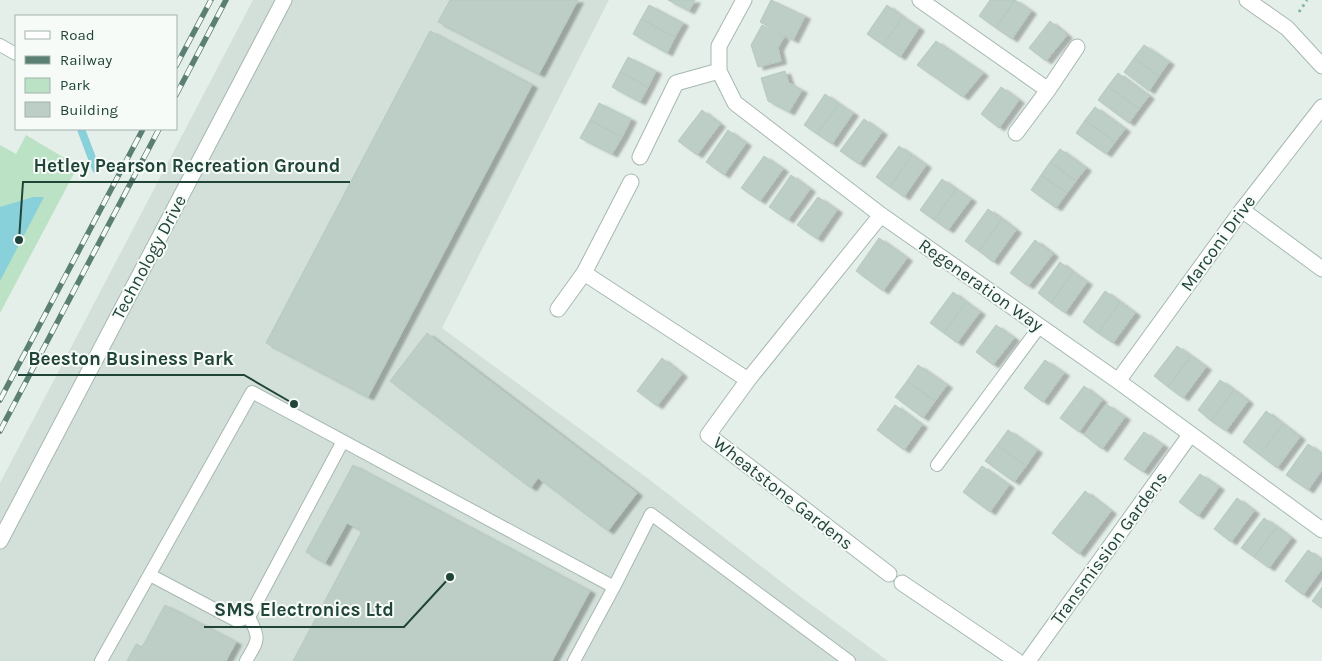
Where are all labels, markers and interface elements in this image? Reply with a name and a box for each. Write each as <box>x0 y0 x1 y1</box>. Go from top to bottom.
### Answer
legend <box>15 15 178 130</box>
text: Road <box>60 26 95 44</box>
text: Railway <box>60 51 112 69</box>
text: Park <box>60 76 90 94</box>
text: Building <box>60 101 118 119</box>
callout: Hetley Pearson Recreation Ground <box>23 148 350 182</box>
text: Hetley Pearson Recreation Ground <box>34 155 340 177</box>
street label: Technology Drive <box>107 191 191 323</box>
street label: Marconi Drive <box>1176 191 1260 295</box>
street label: Regeneration Way <box>914 234 1048 337</box>
callout: Beeston Business Park <box>18 341 244 375</box>
text: Beeston Business Park <box>28 348 234 370</box>
street label: Wheatstone Gardens <box>709 432 857 554</box>
street label: Transmission Gardens <box>1046 467 1172 629</box>
callout: SMS Electronics Ltd <box>204 593 404 627</box>
text: SMS Electronics Ltd <box>214 599 394 621</box>

